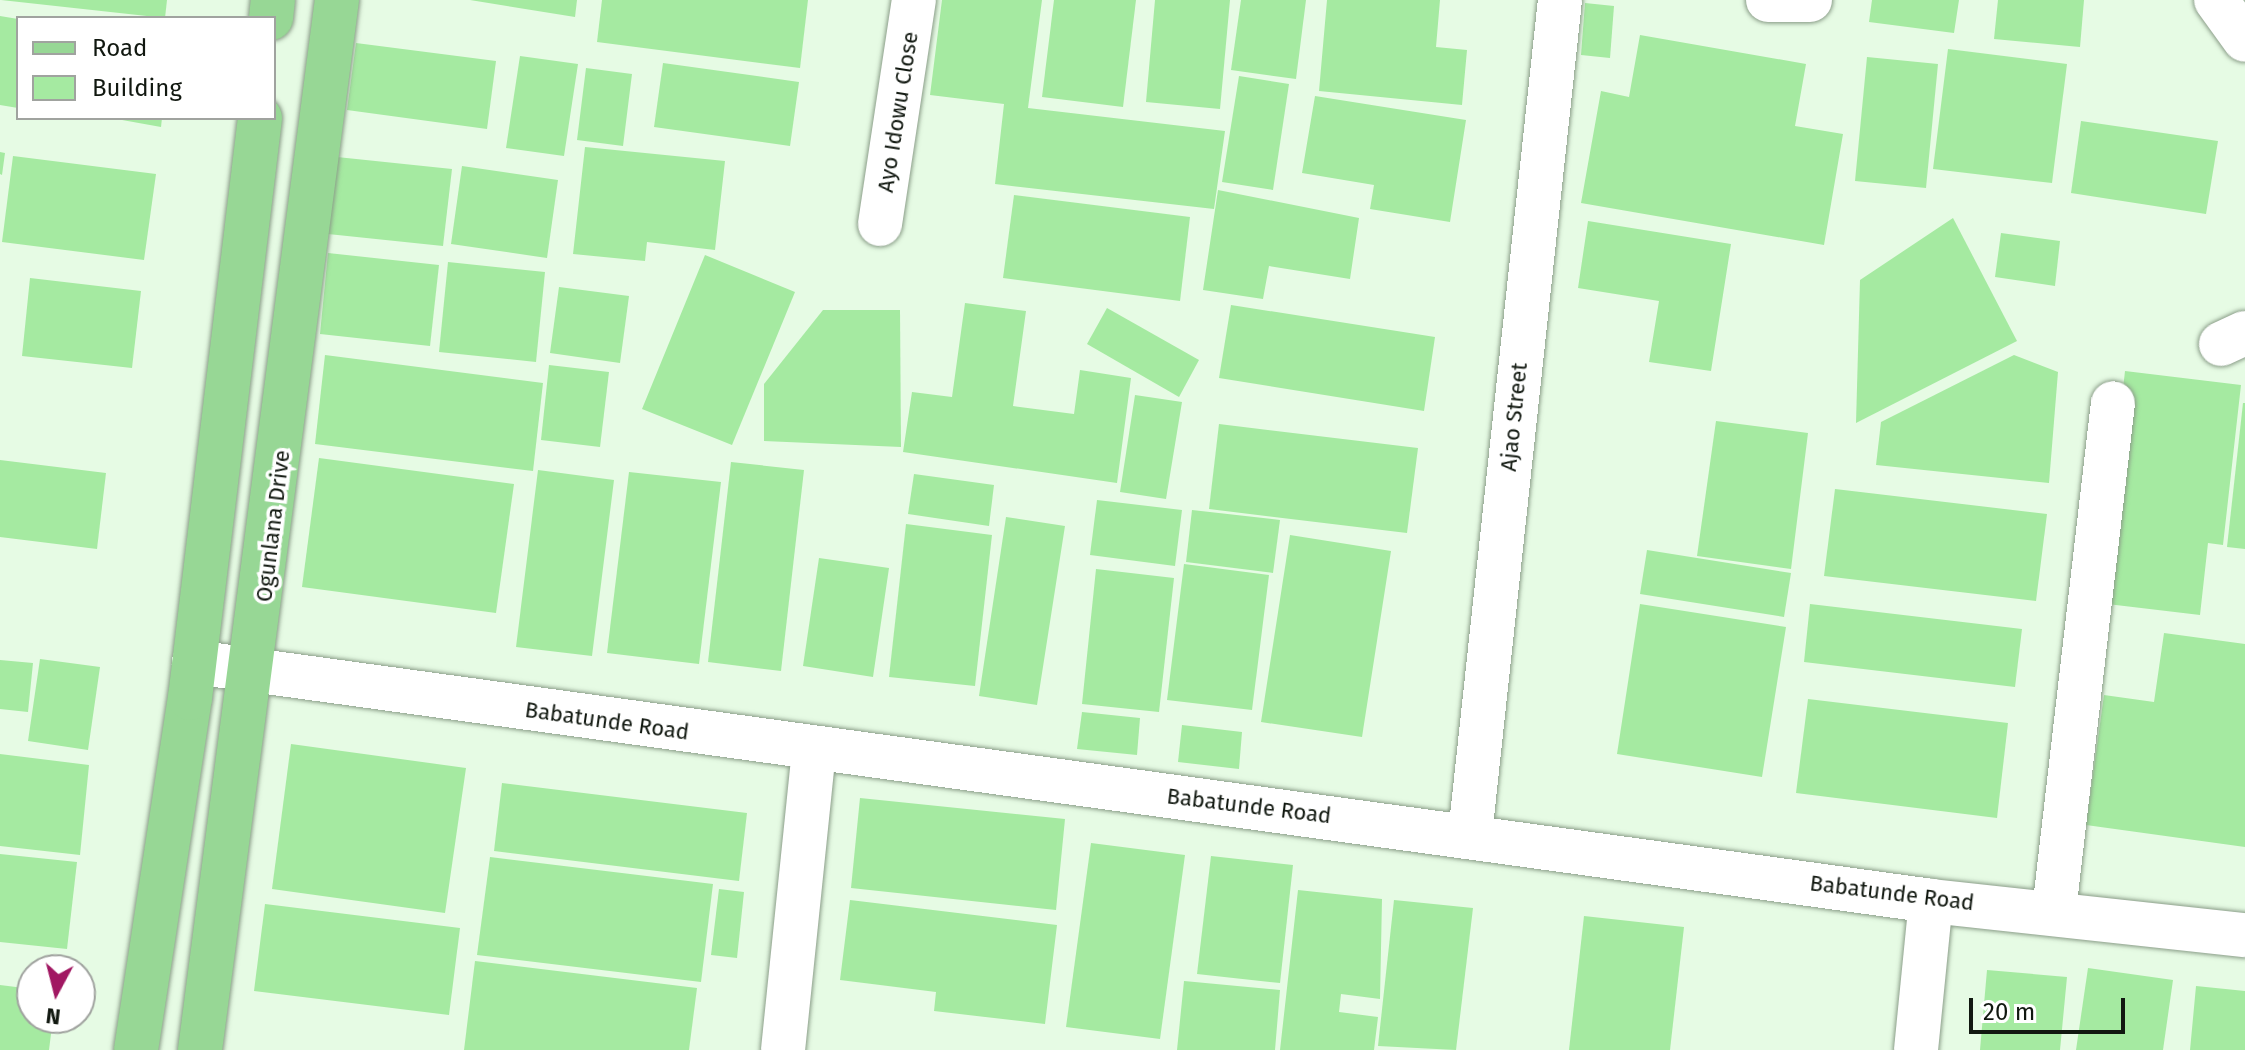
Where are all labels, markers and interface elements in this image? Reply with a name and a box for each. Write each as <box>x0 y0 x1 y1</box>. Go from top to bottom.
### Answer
legend <box>16 16 276 120</box>
street label: Ayo Idowu Close <box>872 30 924 194</box>
text: Road <box>92 34 147 62</box>
text: Building <box>92 74 182 102</box>
street label: Ajao Street <box>1495 361 1533 473</box>
street label: Ogunlana Drive <box>251 449 295 603</box>
street label: Babatunde Road <box>523 696 691 746</box>
street label: Babatunde Road <box>1165 783 1333 829</box>
street label: Babatunde Road <box>1808 870 1976 916</box>
north arrow <box>16 954 96 1034</box>
scale bar <box>1973 982 2129 1032</box>
text: 20 m <box>1983 998 2035 1026</box>
text: N <box>44 1002 62 1031</box>

